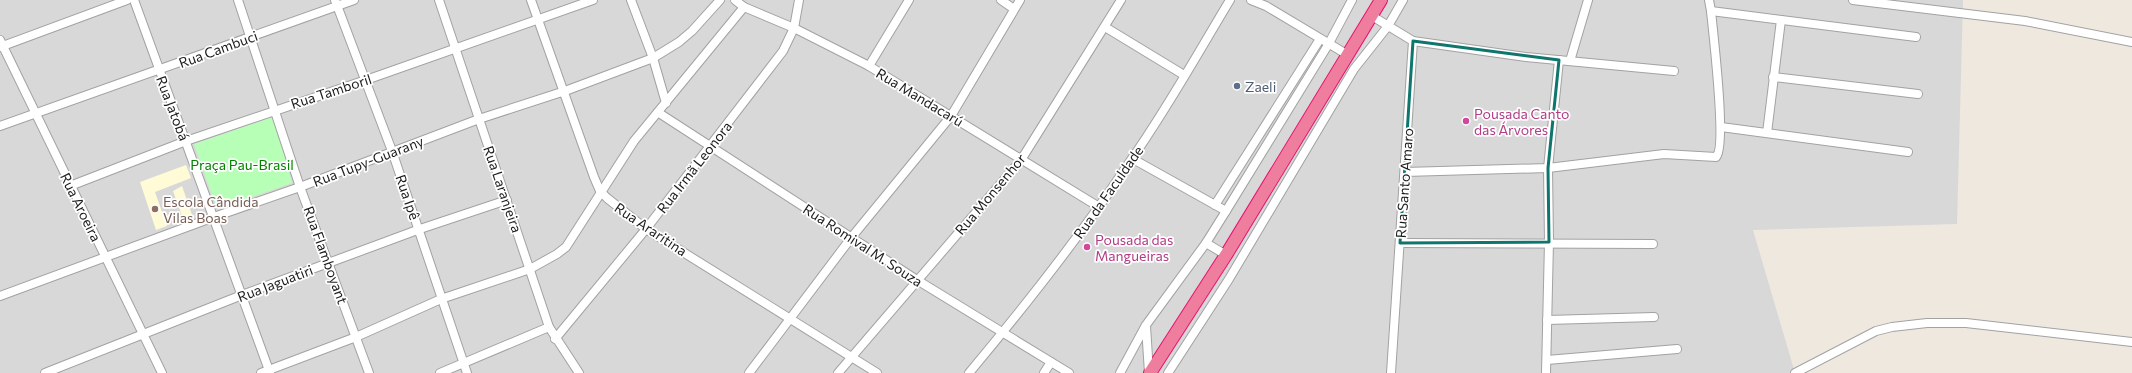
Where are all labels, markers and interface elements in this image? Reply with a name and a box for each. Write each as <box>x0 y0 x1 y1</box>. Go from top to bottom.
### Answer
street label: Rua Cambuci <box>176 27 260 71</box>
street label: Rua Mandacarú <box>873 64 967 130</box>
street label: Rua Tamboril <box>289 70 373 112</box>
street label: Rua Jatobá <box>153 73 193 143</box>
place label: Zaeli <box>1245 78 1276 95</box>
marker: Zaeli <box>1232 81 1242 91</box>
place label: Pousada Canto das Árvores <box>1474 105 1569 138</box>
marker: Pousada Canto das Árvores <box>1461 116 1471 126</box>
street label: Rua Irmã Leonora <box>653 118 735 216</box>
street label: Rua Santo Amaro <box>1392 127 1416 239</box>
street label: Rua Tupy-Guarany <box>310 132 426 190</box>
street label: Rua da Faculdade <box>1070 142 1146 242</box>
street label: Rua Laranjeira <box>480 143 526 235</box>
street label: Rua Monsenhor <box>951 150 1029 238</box>
park label: Praça Pau-Brasil <box>190 156 294 173</box>
street label: Rua Aroeira <box>57 170 105 244</box>
street label: Rua Ipê <box>392 172 424 222</box>
place label: Escola Cândida Vilas Boas <box>163 193 258 226</box>
street label: Rua Araritina <box>612 199 690 259</box>
street label: Rua Romival M. Souza <box>800 200 926 290</box>
marker: Escola Cândida Vilas Boas <box>150 204 160 214</box>
street label: Rua Flamboyant <box>300 204 352 306</box>
place label: Pousada das Mangueiras <box>1095 231 1173 264</box>
marker: Pousada das Mangueiras <box>1082 242 1092 252</box>
street label: Rua Jaguatiri <box>235 261 315 305</box>

